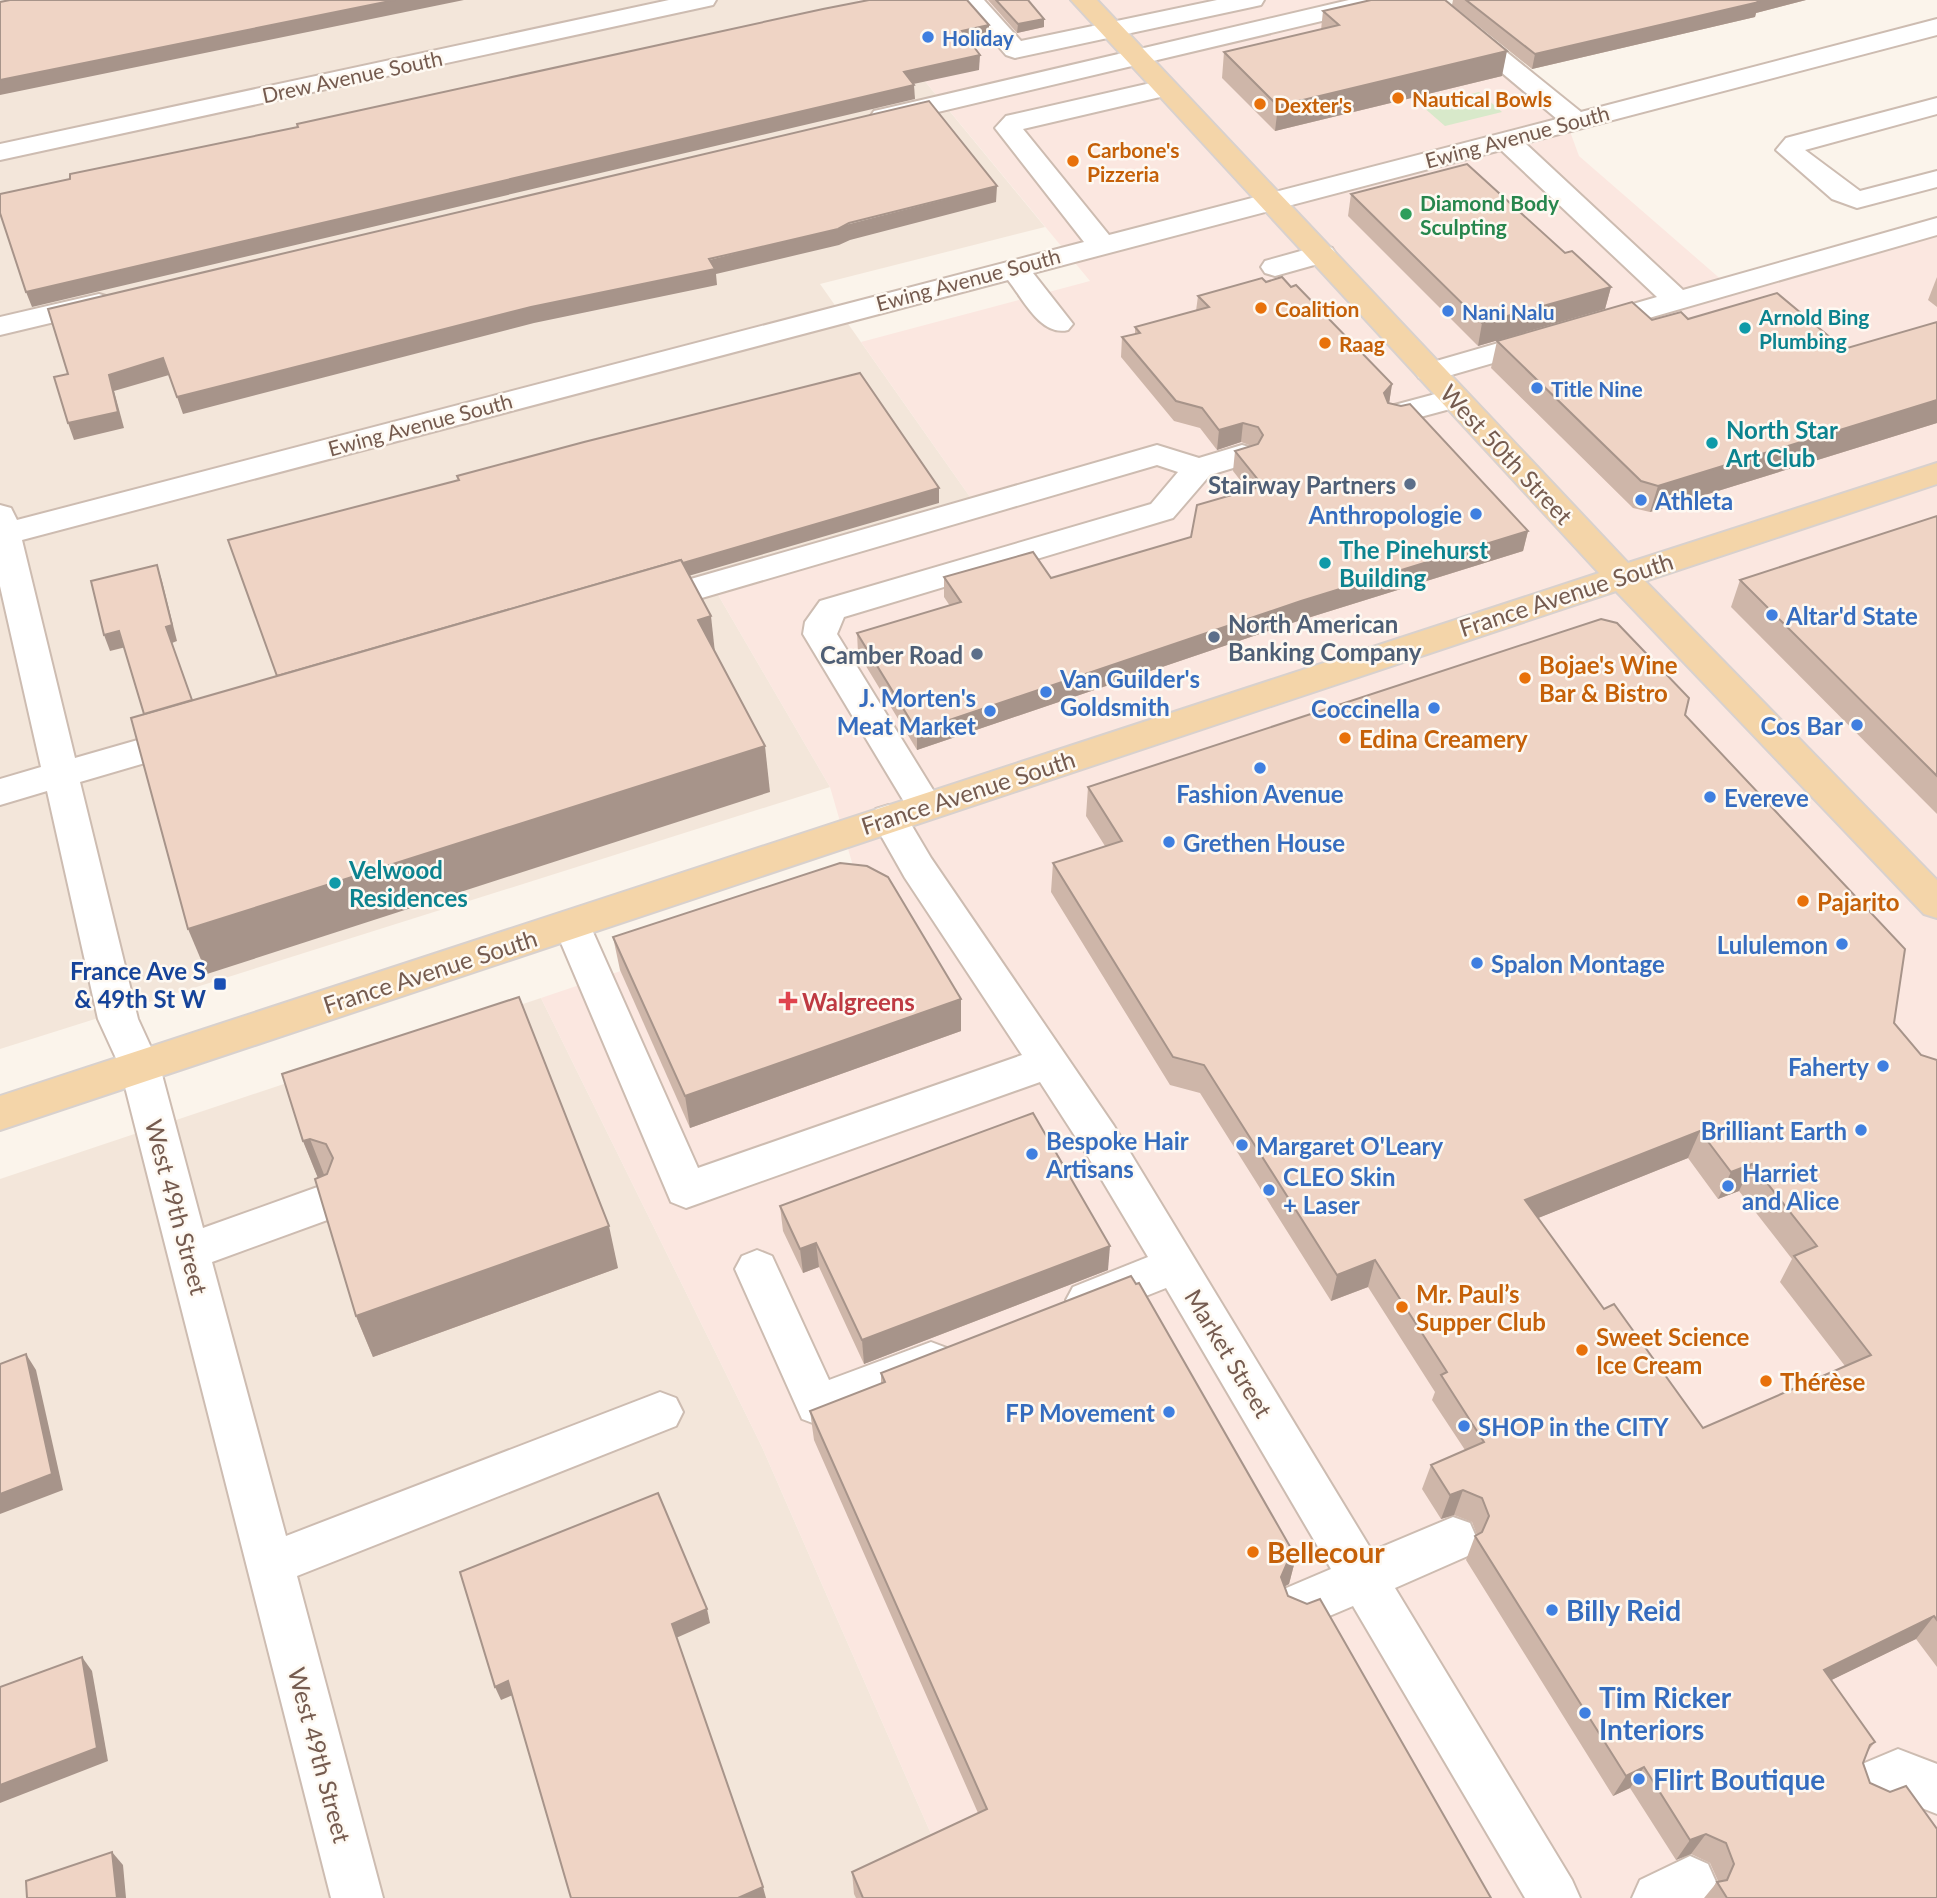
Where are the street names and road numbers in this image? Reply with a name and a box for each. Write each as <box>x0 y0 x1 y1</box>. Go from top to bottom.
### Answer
street label: Drew Avenue South <box>260 45 444 107</box>
street label: Ewing Avenue South <box>1422 99 1612 173</box>
street label: Ewing Avenue South <box>873 242 1063 316</box>
street label: West 50th Street <box>1435 378 1579 530</box>
street label: Ewing Avenue South <box>325 387 515 461</box>
street label: France Avenue South <box>1455 546 1677 642</box>
street label: France Avenue South <box>857 744 1079 840</box>
street label: France Avenue South <box>319 923 541 1019</box>
street label: West 49th Street <box>140 1116 214 1298</box>
street label: Market Street <box>1179 1284 1279 1423</box>
street label: West 49th Street <box>283 1664 357 1846</box>

